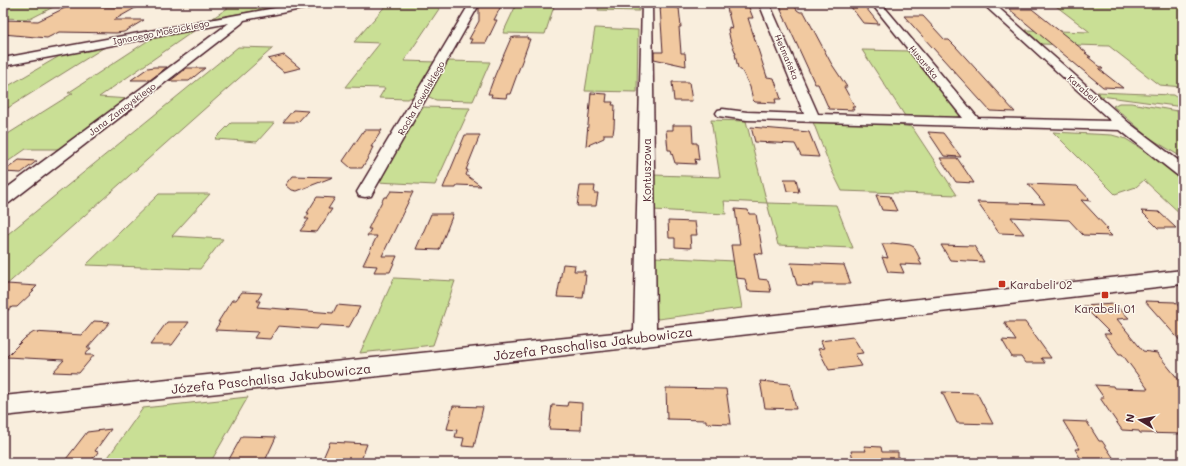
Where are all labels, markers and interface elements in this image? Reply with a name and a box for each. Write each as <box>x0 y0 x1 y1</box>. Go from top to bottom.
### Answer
street label: Ignacego Mościckiego <box>112 17 211 47</box>
street label: Hetmańska <box>772 33 802 82</box>
street label: Husarska <box>907 43 942 81</box>
street label: Rocha Kowalskiego <box>395 58 447 137</box>
street label: Karabeli <box>1065 72 1101 106</box>
street label: Jana Zamoyskiego <box>86 80 158 138</box>
street label: Kontuszowa <box>639 138 654 202</box>
place label: Karabeli 02 <box>1010 277 1072 292</box>
marker: Karabeli 02 <box>997 279 1007 289</box>
marker: Karabeli 01 <box>1100 290 1110 300</box>
place label: Karabeli 01 <box>1074 301 1136 316</box>
street label: Józefa Paschalisa Jakubowicza <box>492 322 694 364</box>
street label: Józefa Paschalisa Jakubowicza <box>170 359 372 397</box>
north arrow <box>1120 400 1160 440</box>
text: N <box>1122 413 1138 424</box>

